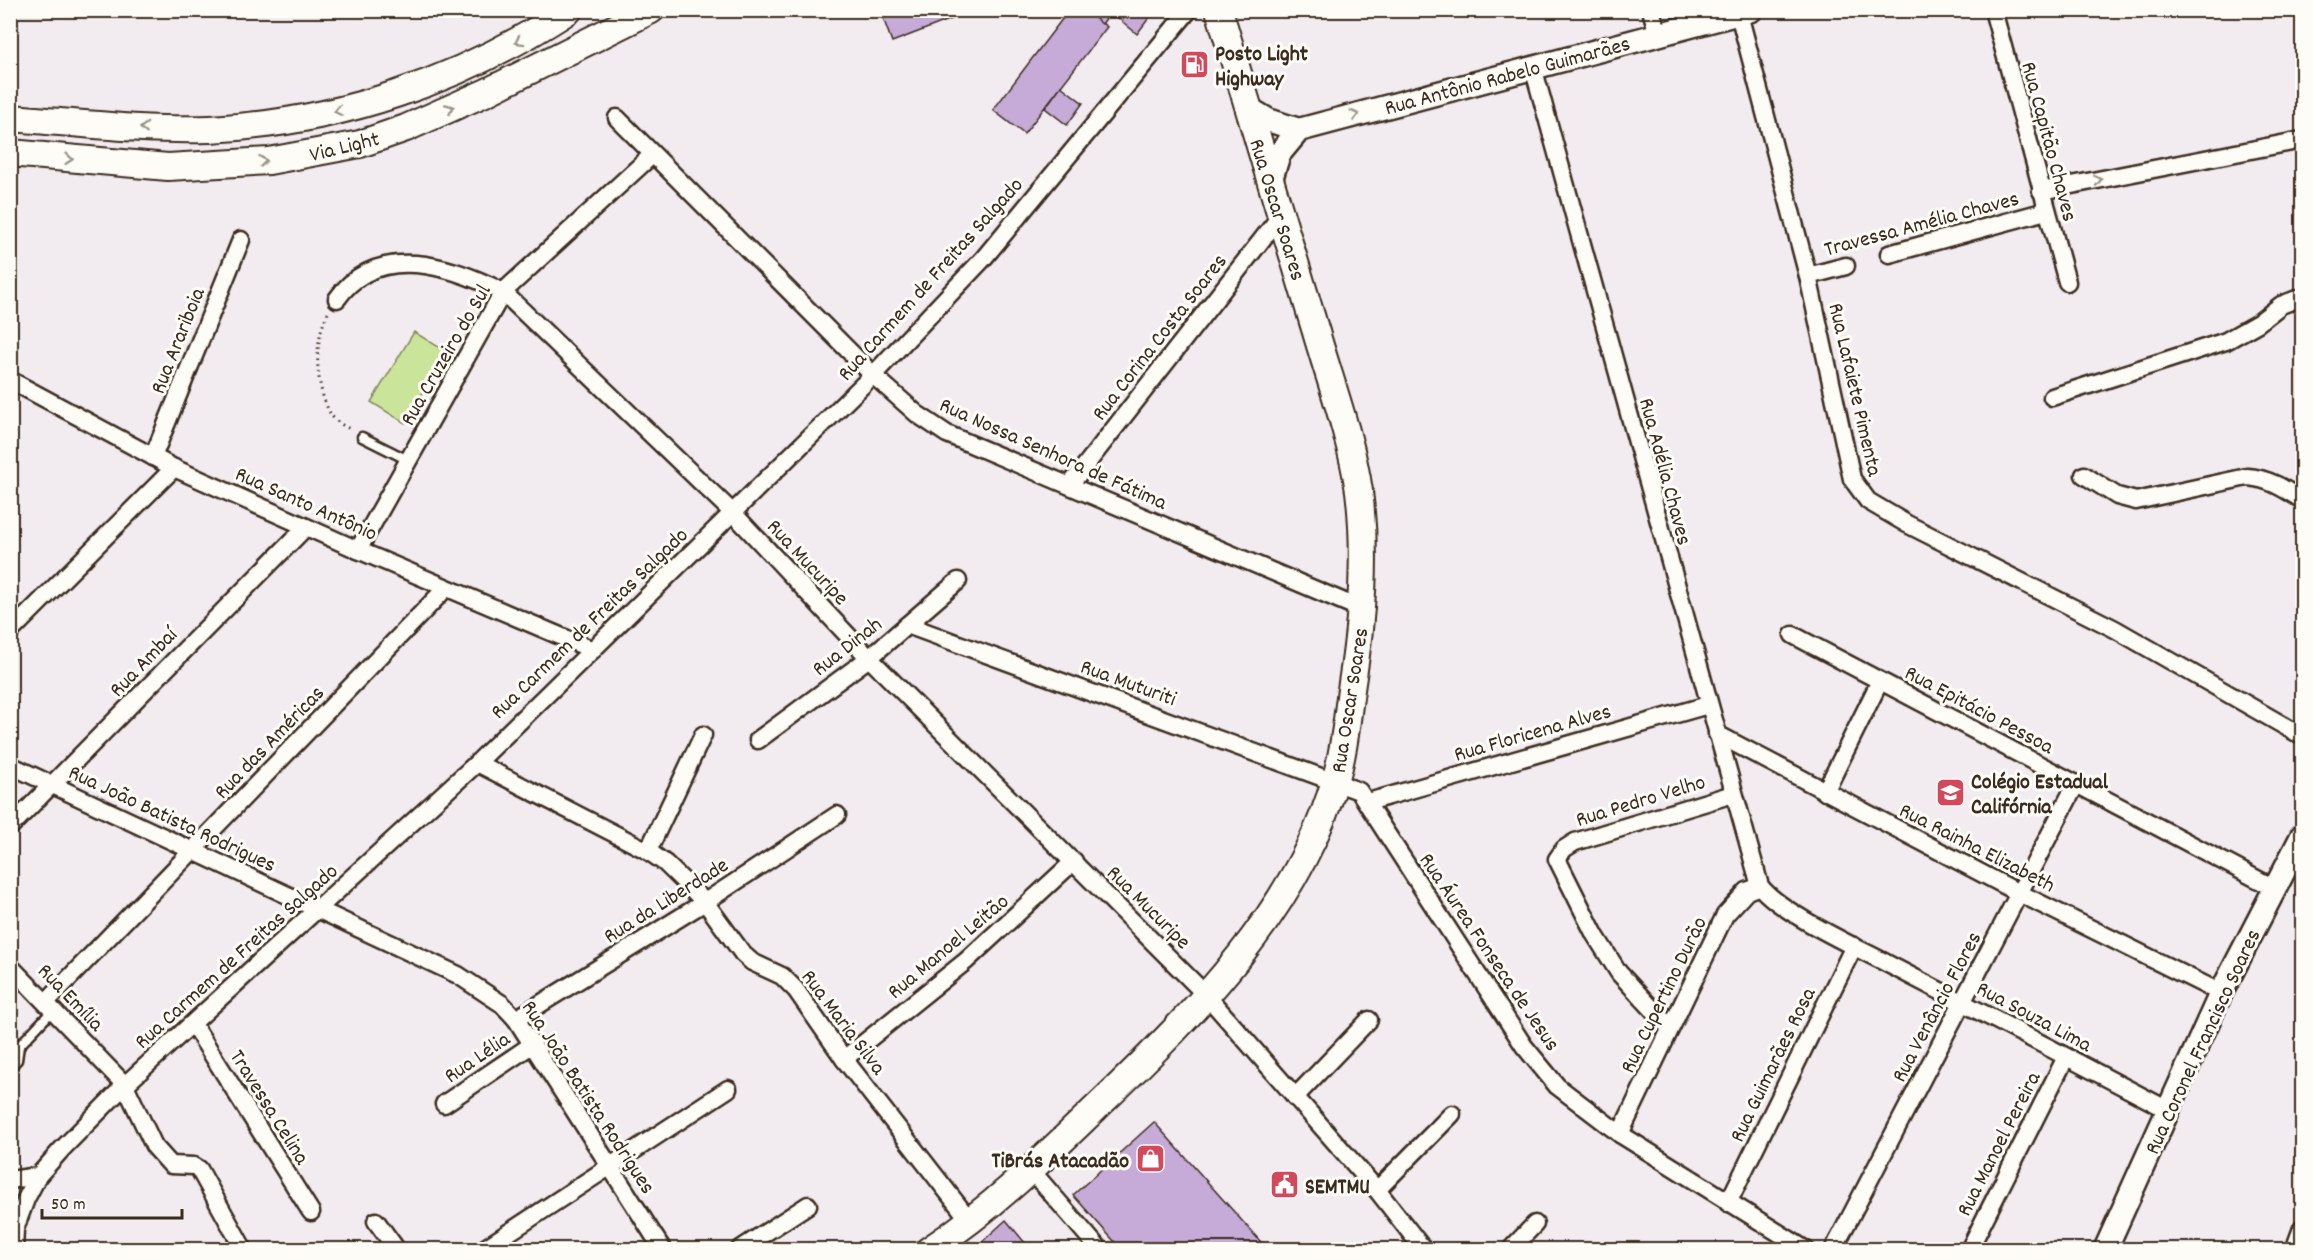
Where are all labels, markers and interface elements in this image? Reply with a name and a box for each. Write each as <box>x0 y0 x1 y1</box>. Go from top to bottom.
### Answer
street label: Rua Antônio Rabelo Guimarães <box>1382 30 1634 125</box>
one-way arrow <box>515 34 525 45</box>
place label: Posto Light Highway <box>1215 40 1309 96</box>
fuel station icon: Posto Light Highway <box>1178 49 1210 81</box>
street label: Rua Capitão Chaves <box>2011 59 2084 225</box>
one-way arrow <box>333 104 343 117</box>
one-way arrow <box>443 104 454 116</box>
one-way arrow <box>1349 110 1360 122</box>
one-way arrow <box>139 121 148 134</box>
street label: Via Light <box>307 125 383 172</box>
street label: Rua Oscar Soares <box>1239 135 1312 285</box>
one-way arrow <box>64 152 73 165</box>
one-way arrow <box>259 155 268 168</box>
street label: Rua Carmem de Freitas Salgado <box>832 172 1032 389</box>
one-way arrow <box>2093 174 2103 187</box>
street label: Travessa Amélia Chaves <box>1821 184 2023 266</box>
street label: Rua Corina Costa Soares <box>1086 248 1236 428</box>
street label: Rua Cruzeiro do Sul <box>394 279 500 432</box>
street label: Rua Arariboia <box>144 283 215 399</box>
street label: Rua Lafaiete Pimenta <box>1819 300 1889 480</box>
street label: Rua Nossa Senhora de Fátima <box>934 391 1172 520</box>
street label: Rua Adélia Chaves <box>1629 395 1698 549</box>
street label: Rua Santo Antônio <box>229 460 382 550</box>
street label: Rua Mucuripe <box>758 513 855 614</box>
street label: Rua Carmem de Freitas Salgado <box>484 521 696 728</box>
street label: Rua Dinah <box>807 610 890 685</box>
street label: Rua Ambaí <box>103 620 187 705</box>
street label: Rua Oscar Soares <box>1325 626 1378 775</box>
street label: Rua Muturiti <box>1076 653 1180 716</box>
street label: Rua Epitácio Pessoa <box>1898 659 2059 764</box>
street label: Rua das Américas <box>208 680 333 807</box>
street label: Rua Floricena Alves <box>1451 697 1615 772</box>
street label: Rua João Batista Rodrigues <box>63 758 280 882</box>
street label: Rua Pedro Velho <box>1572 768 1710 837</box>
place label: Colégio Estadual Califórnia <box>1971 768 2109 824</box>
school or university icon: Colégio Estadual Califórnia <box>1934 777 1966 809</box>
street label: Rua Rainha Elizabeth <box>1893 796 2060 902</box>
street label: Rua Áurea Fonseca de Jesus <box>1410 848 1566 1058</box>
street label: Rua da Liberdade <box>598 851 735 953</box>
street label: Rua Carmem de Freitas Salgado <box>129 858 346 1058</box>
street label: Rua Mucuripe <box>1098 859 1197 958</box>
street label: Rua Manoel Leitão <box>882 888 1017 1008</box>
street label: Rua Cupertino Durão <box>1614 912 1717 1079</box>
street label: Rua Coronel Francisco Soares <box>2138 925 2270 1160</box>
street label: Rua Venâncio Flores <box>1885 927 1991 1089</box>
street label: Rua Emília <box>29 957 110 1040</box>
street label: Rua Maria Silva <box>792 964 893 1083</box>
street label: Rua Souza Lima <box>1970 975 2097 1062</box>
street label: Rua Guimarães Rosa <box>1723 982 1825 1148</box>
street label: Rua João Batista Rodrigues <box>513 995 662 1201</box>
street label: Rua Lélia <box>439 1025 518 1092</box>
street label: Travessa Celina <box>220 1044 316 1172</box>
street label: Rua Manoel Pereira <box>1950 1066 2050 1222</box>
shop icon: TiBrás Atacadão <box>1134 1143 1166 1175</box>
place label: TiBrás Atacadão <box>992 1147 1129 1178</box>
public building icon: SEMTMU <box>1268 1169 1300 1201</box>
place label: SEMTMU <box>1305 1173 1370 1204</box>
scale bar <box>42 1182 182 1220</box>
text: 50 m <box>51 1193 86 1218</box>

